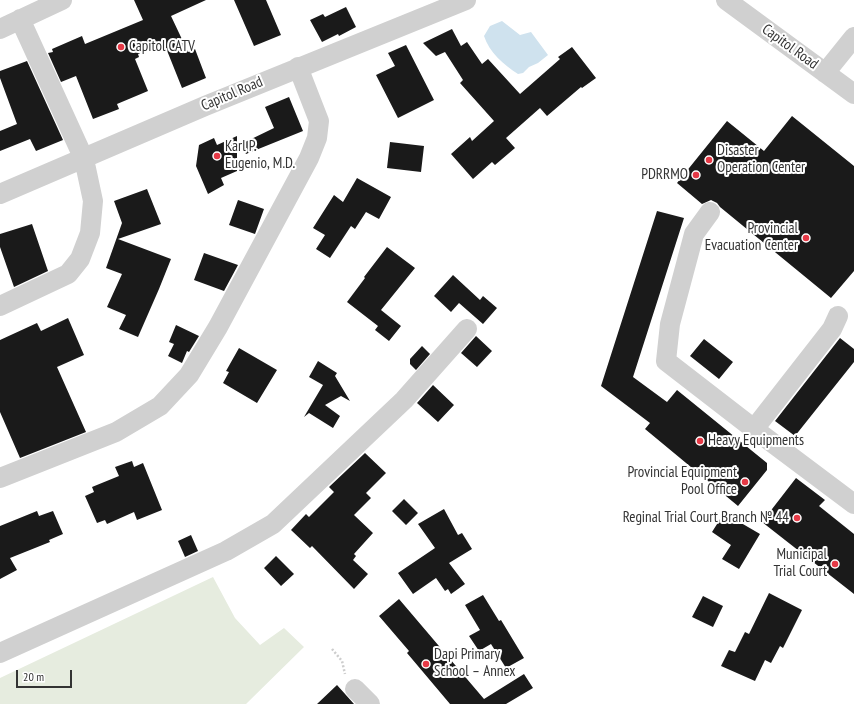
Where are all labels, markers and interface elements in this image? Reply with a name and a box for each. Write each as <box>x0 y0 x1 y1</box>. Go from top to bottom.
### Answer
street label: Capitol Road <box>758 21 822 73</box>
place label: Capitol CATV <box>129 38 195 56</box>
marker: Capitol CATV <box>116 42 126 52</box>
street label: Capitol Road <box>198 73 266 115</box>
place label: Karl P. Eugenio, M.D. <box>225 138 295 173</box>
place label: Disaster Operation Center <box>717 142 805 177</box>
marker: Karl P. Eugenio, M.D. <box>212 151 222 161</box>
marker: Disaster Operation Center <box>704 155 714 165</box>
place label: PDRRMO <box>641 166 688 184</box>
marker: PDRRMO <box>691 170 701 180</box>
place label: Provincial Evacuation Center <box>705 220 798 255</box>
marker: Provincial Evacuation Center <box>801 233 811 243</box>
place label: Heavy Equipments <box>708 432 804 450</box>
marker: Heavy Equipments <box>695 436 705 446</box>
place label: Provincial Equipment Pool Office <box>627 464 737 499</box>
marker: Provincial Equipment Pool Office <box>740 477 750 487</box>
place label: Reginal Trial Court Branch № 44 <box>623 509 789 527</box>
marker: Reginal Trial Court Branch № 44 <box>792 513 802 523</box>
place label: Municipal Trial Court <box>773 546 827 581</box>
marker: Municipal Trial Court <box>830 559 840 569</box>
place label: Dapi Primary School – Annex <box>434 646 515 681</box>
marker: Dapi Primary School – Annex <box>421 659 431 669</box>
scale bar <box>18 662 74 688</box>
text: 20 m <box>23 669 44 684</box>

